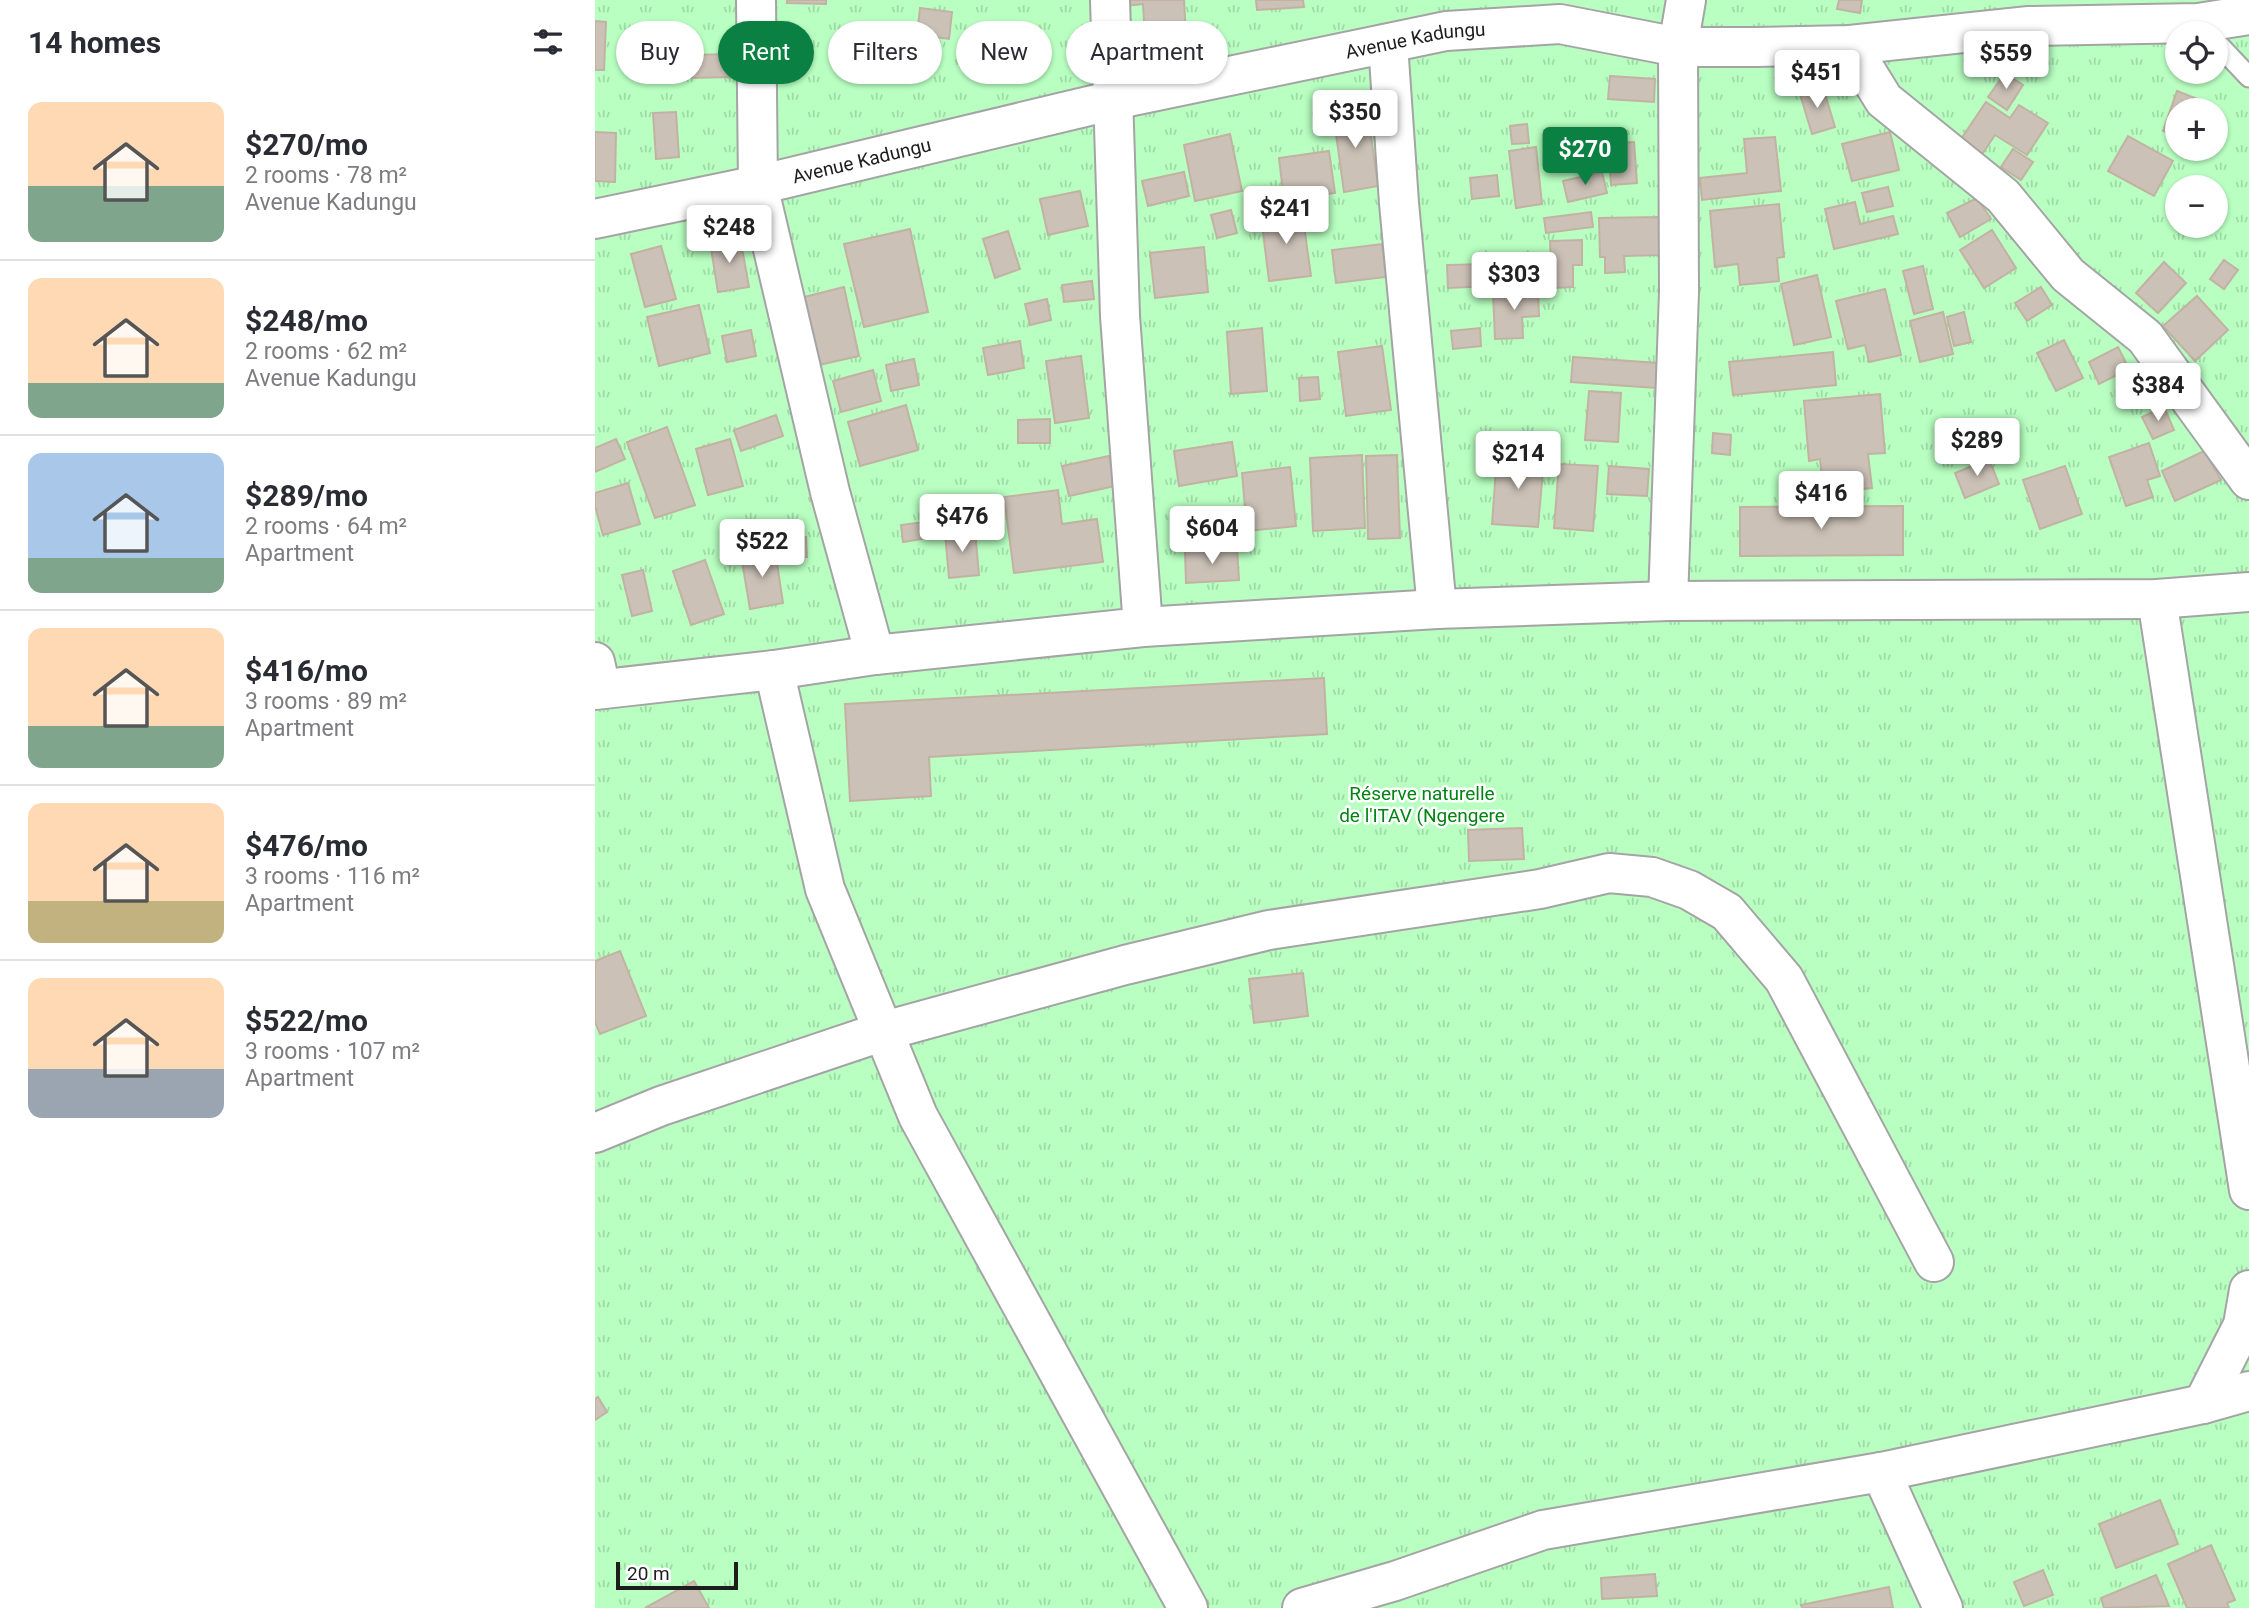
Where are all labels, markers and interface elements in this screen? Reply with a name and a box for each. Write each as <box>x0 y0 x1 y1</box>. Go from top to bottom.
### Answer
street label: Avenue Kadungu <box>1343 18 1486 64</box>
chip: Buy <box>616 21 704 84</box>
chip: Rent <box>718 21 814 84</box>
chip: Filters <box>828 21 942 84</box>
chip: New <box>956 21 1052 84</box>
chip: Apartment <box>1066 21 1228 84</box>
map controls <box>2165 21 2228 238</box>
button: locate <box>2165 21 2228 84</box>
icon: filters <box>529 23 567 61</box>
text: 14 homes <box>28 25 161 60</box>
pin: $559 <box>1965 32 2047 91</box>
text: $559 <box>1980 40 2032 67</box>
pin: $451 <box>1776 50 1858 110</box>
text: $451 <box>1791 59 1843 86</box>
pin: $350 <box>1314 90 1396 150</box>
button: + <box>2165 98 2228 161</box>
text: $350 <box>1329 99 1381 126</box>
text: $270/mo <box>245 127 368 162</box>
pin: $270 <box>1544 128 1626 187</box>
icon: home <box>84 130 168 214</box>
street label: Avenue Kadungu <box>790 133 933 188</box>
text: $270 <box>1559 136 1611 163</box>
text: 2 rooms · 78 m² <box>245 162 407 189</box>
button: − <box>2165 175 2228 238</box>
pin: $241 <box>1245 187 1327 246</box>
text: Avenue Kadungu <box>245 189 417 216</box>
text: $241 <box>1260 195 1312 222</box>
pin: $248 <box>688 205 770 265</box>
text: $248 <box>703 214 755 241</box>
pin: $303 <box>1473 252 1555 312</box>
text: $303 <box>1488 261 1540 288</box>
text: $248/mo <box>245 303 368 338</box>
icon: home <box>84 306 168 390</box>
text: 2 rooms · 62 m² <box>245 338 407 365</box>
pin: $384 <box>2117 364 2199 423</box>
text: Avenue Kadungu <box>245 365 417 392</box>
text: $384 <box>2132 372 2184 399</box>
pin: $289 <box>1936 419 2018 478</box>
text: $289 <box>1951 427 2003 454</box>
pin: $214 <box>1477 432 1559 491</box>
text: $214 <box>1492 440 1544 467</box>
pin: $416 <box>1780 472 1862 531</box>
text: $289/mo <box>245 478 368 513</box>
text: $416 <box>1795 480 1847 507</box>
icon: home <box>84 481 168 565</box>
pin: $476 <box>921 494 1003 554</box>
text: $476 <box>936 503 988 530</box>
pin: $604 <box>1171 506 1253 566</box>
text: 2 rooms · 64 m² <box>245 513 407 540</box>
text: $604 <box>1186 515 1238 542</box>
pin: $522 <box>721 520 803 579</box>
text: $522 <box>736 528 788 555</box>
text: Apartment <box>245 540 354 567</box>
text: $416/mo <box>245 653 368 688</box>
icon: home <box>84 656 168 740</box>
text: 3 rooms · 89 m² <box>245 688 407 715</box>
text: Apartment <box>245 715 354 742</box>
park label: Réserve naturelle de l'ITAV (Ngengere <box>1339 782 1505 827</box>
text: $476/mo <box>245 828 368 863</box>
icon: home <box>84 831 168 915</box>
text: 3 rooms · 116 m² <box>245 863 420 890</box>
text: Apartment <box>245 890 354 917</box>
text: $522/mo <box>245 1003 368 1038</box>
icon: home <box>84 1006 168 1090</box>
text: 3 rooms · 107 m² <box>245 1038 420 1065</box>
text: Apartment <box>245 1065 354 1092</box>
scale bar <box>616 1559 739 1591</box>
text: 20 m <box>627 1562 670 1585</box>

